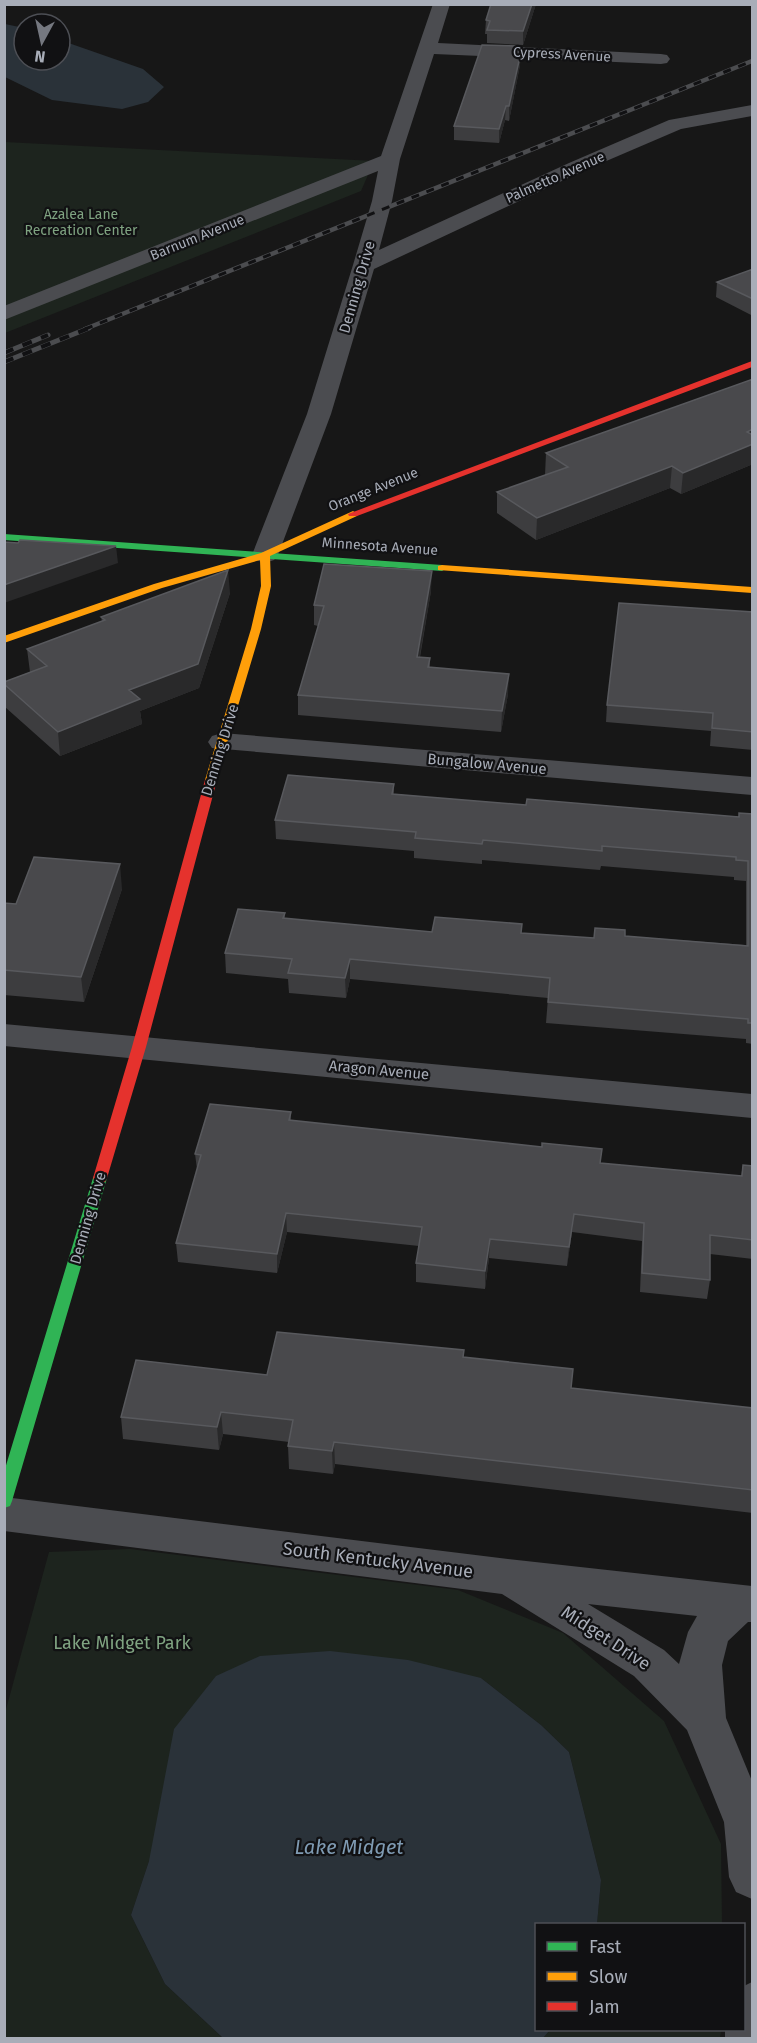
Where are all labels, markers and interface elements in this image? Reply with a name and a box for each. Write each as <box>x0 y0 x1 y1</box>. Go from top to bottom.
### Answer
north arrow <box>12 12 72 72</box>
street label: Cypress Avenue <box>513 43 611 66</box>
text: N <box>33 46 47 67</box>
street label: Palmetto Avenue <box>503 148 607 207</box>
park label: Azalea Lane Recreation Center <box>24 206 138 239</box>
street label: Barnum Avenue <box>148 211 247 264</box>
street label: Denning Drive <box>335 239 379 335</box>
street label: Orange Avenue <box>326 464 421 515</box>
street label: Minnesota Avenue <box>321 534 439 559</box>
street label: Denning Drive <box>197 702 243 798</box>
street label: Bungalow Avenue <box>427 750 547 778</box>
street label: Aragon Avenue <box>328 1057 430 1083</box>
street label: Denning Drive <box>66 1170 110 1266</box>
street label: South Kentucky Avenue <box>282 1537 474 1583</box>
street label: Midget Drive <box>557 1601 655 1675</box>
park label: Lake Midget Park <box>53 1632 192 1654</box>
water label: Lake Midget <box>295 1835 404 1859</box>
legend <box>535 1923 745 2031</box>
text: Fast <box>589 1936 622 1958</box>
text: Slow <box>589 1966 628 1988</box>
text: Jam <box>589 1996 620 2018</box>

